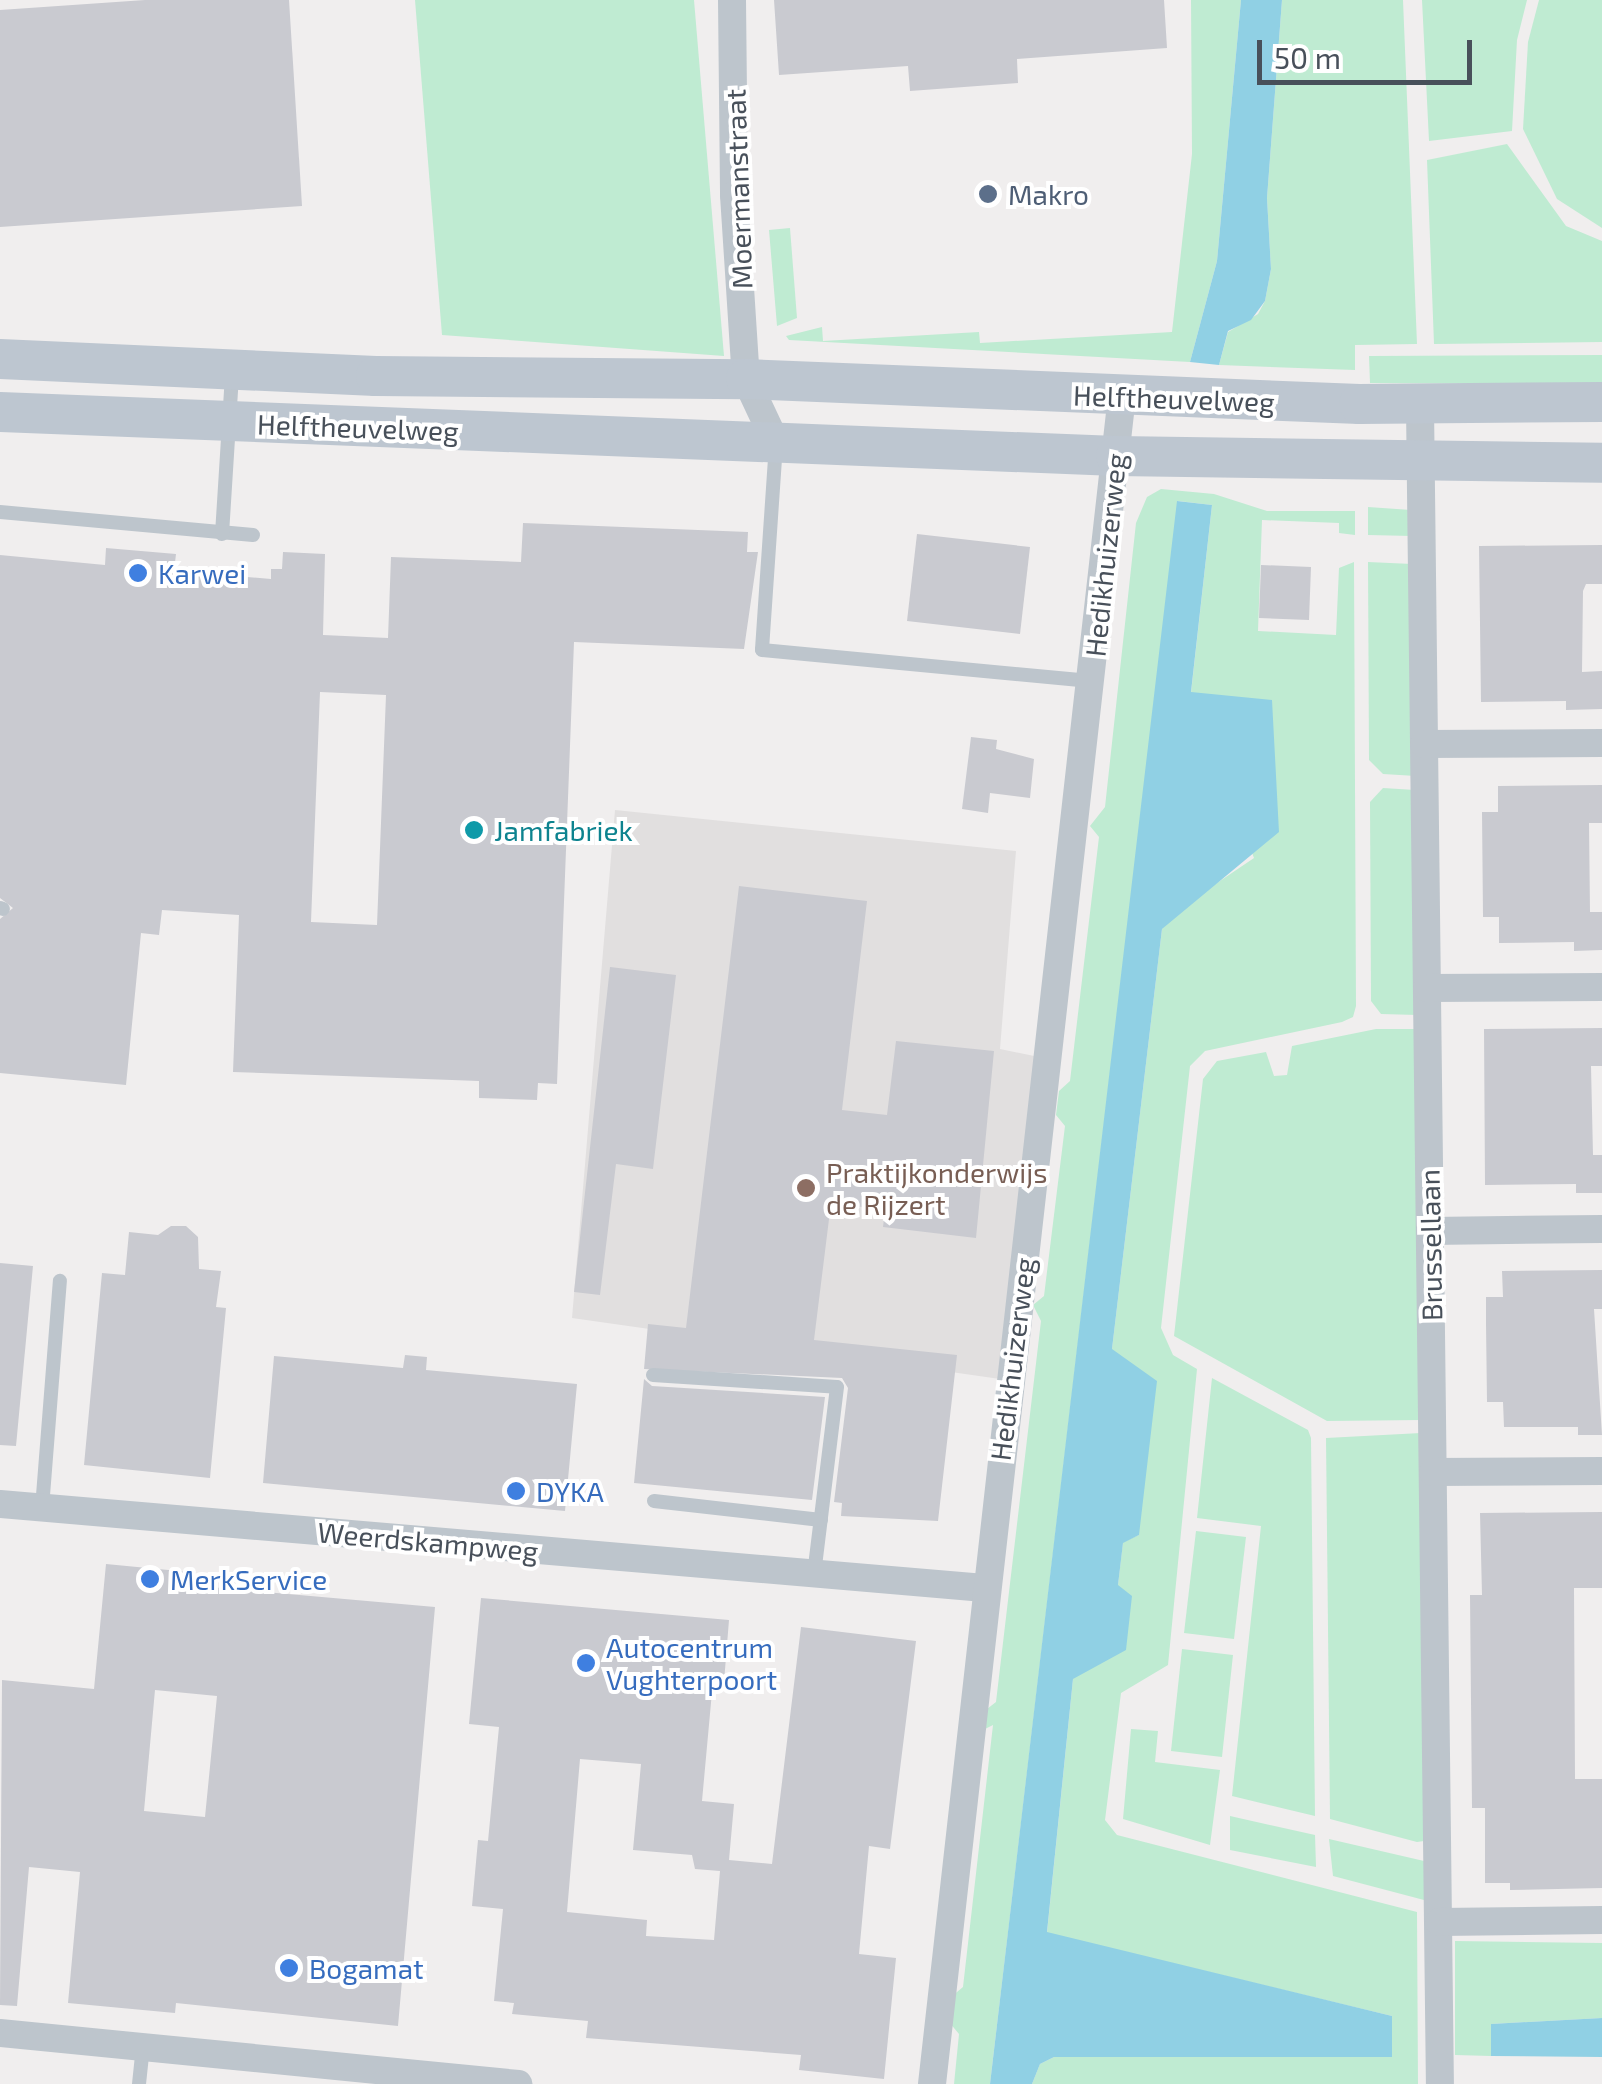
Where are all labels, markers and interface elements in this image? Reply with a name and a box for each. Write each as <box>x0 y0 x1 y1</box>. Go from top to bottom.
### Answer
scale bar <box>1262 20 1477 82</box>
text: 50 m <box>1274 39 1341 75</box>
street label: Moermanstraat <box>718 88 758 290</box>
place label: Makro <box>1008 177 1089 211</box>
marker: Makro <box>977 183 999 205</box>
street label: Helftheuvelweg <box>1073 378 1275 418</box>
street label: Helftheuvelweg <box>257 407 459 447</box>
street label: Hedikhuizerweg <box>1078 452 1132 658</box>
place label: Karwei <box>158 556 246 590</box>
marker: Karwei <box>127 562 149 584</box>
place label: Jamfabriek <box>494 813 633 847</box>
marker: Jamfabriek <box>463 819 485 841</box>
place label: Praktijkonderwijs de Rijzert <box>826 1155 1048 1221</box>
street label: Brussellaan <box>1412 1169 1448 1321</box>
marker: Praktijkonderwijs de Rijzert <box>795 1177 817 1199</box>
street label: Hedikhuizerweg <box>983 1256 1041 1462</box>
place label: DYKA <box>536 1474 604 1508</box>
marker: DYKA <box>505 1480 527 1502</box>
street label: Weerdskampweg <box>316 1515 540 1567</box>
place label: MerkService <box>170 1562 327 1596</box>
marker: MerkService <box>139 1568 161 1590</box>
place label: Autocentrum Vughterpoort <box>606 1630 777 1696</box>
marker: Autocentrum Vughterpoort <box>575 1652 597 1674</box>
place label: Bogamat <box>309 1951 424 1985</box>
marker: Bogamat <box>278 1957 300 1979</box>

